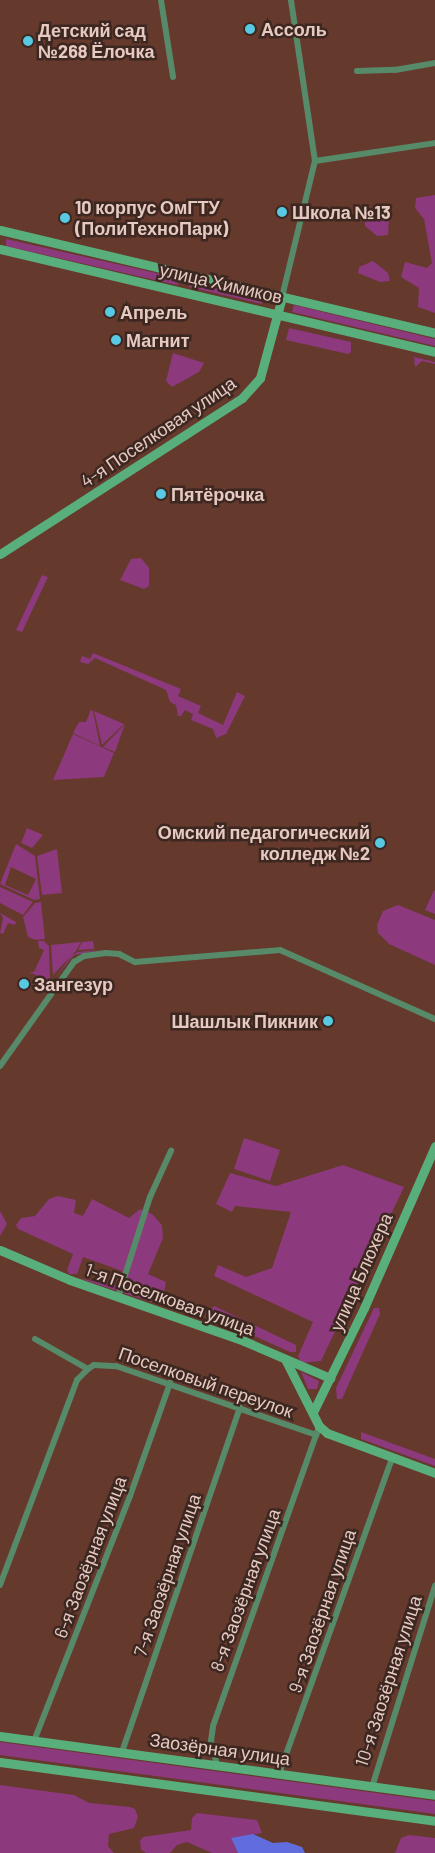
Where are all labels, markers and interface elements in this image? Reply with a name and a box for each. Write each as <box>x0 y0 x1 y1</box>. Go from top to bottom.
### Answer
place label: Ассоль <box>261 18 327 40</box>
place label: Детский сад №268 Ёлочка <box>38 20 154 62</box>
marker: Ассоль <box>243 22 257 36</box>
marker: Детский сад №268 Ёлочка <box>22 35 34 47</box>
place label: 10 корпус ОмГТУ (ПолиТехноПарк) <box>75 197 228 240</box>
place label: Школа №13 <box>292 201 391 223</box>
marker: Школа №13 <box>276 206 288 218</box>
marker: 10 корпус ОмГТУ (ПолиТехноПарк) <box>59 212 71 224</box>
street label: улица Химиков <box>158 258 284 308</box>
place label: Апрель <box>120 301 187 323</box>
marker: Апрель <box>104 306 116 318</box>
place label: Магнит <box>126 329 189 351</box>
marker: Магнит <box>110 334 122 346</box>
street label: 4-я Поселковая улица <box>76 372 240 492</box>
place label: Пятёрочка <box>171 483 264 505</box>
marker: Пятёрочка <box>155 488 167 500</box>
place label: Омский педагогический колледж №2 <box>158 822 370 864</box>
marker: Омский педагогический колледж №2 <box>374 837 386 849</box>
place label: Зангезур <box>34 973 113 995</box>
marker: Зангезур <box>18 978 30 990</box>
place label: Шашлык Пикник <box>172 1010 318 1032</box>
marker: Шашлык Пикник <box>322 1015 334 1027</box>
street label: улица Блюхера <box>325 1209 397 1335</box>
street label: 1-я Поселковая улица <box>82 1258 258 1340</box>
street label: Поселковый переулок <box>116 1342 296 1422</box>
street label: 6-я Заозёрная улица <box>49 1473 131 1641</box>
street label: 7-я Заозёрная улица <box>129 1491 205 1659</box>
street label: 8-я Заозёрная улица <box>206 1506 284 1674</box>
street label: 9-я Заозёрная улица <box>284 1526 360 1696</box>
street label: 10-я Заозёрная улица <box>350 1593 426 1769</box>
street label: Заозёрная улица <box>148 1728 292 1770</box>

